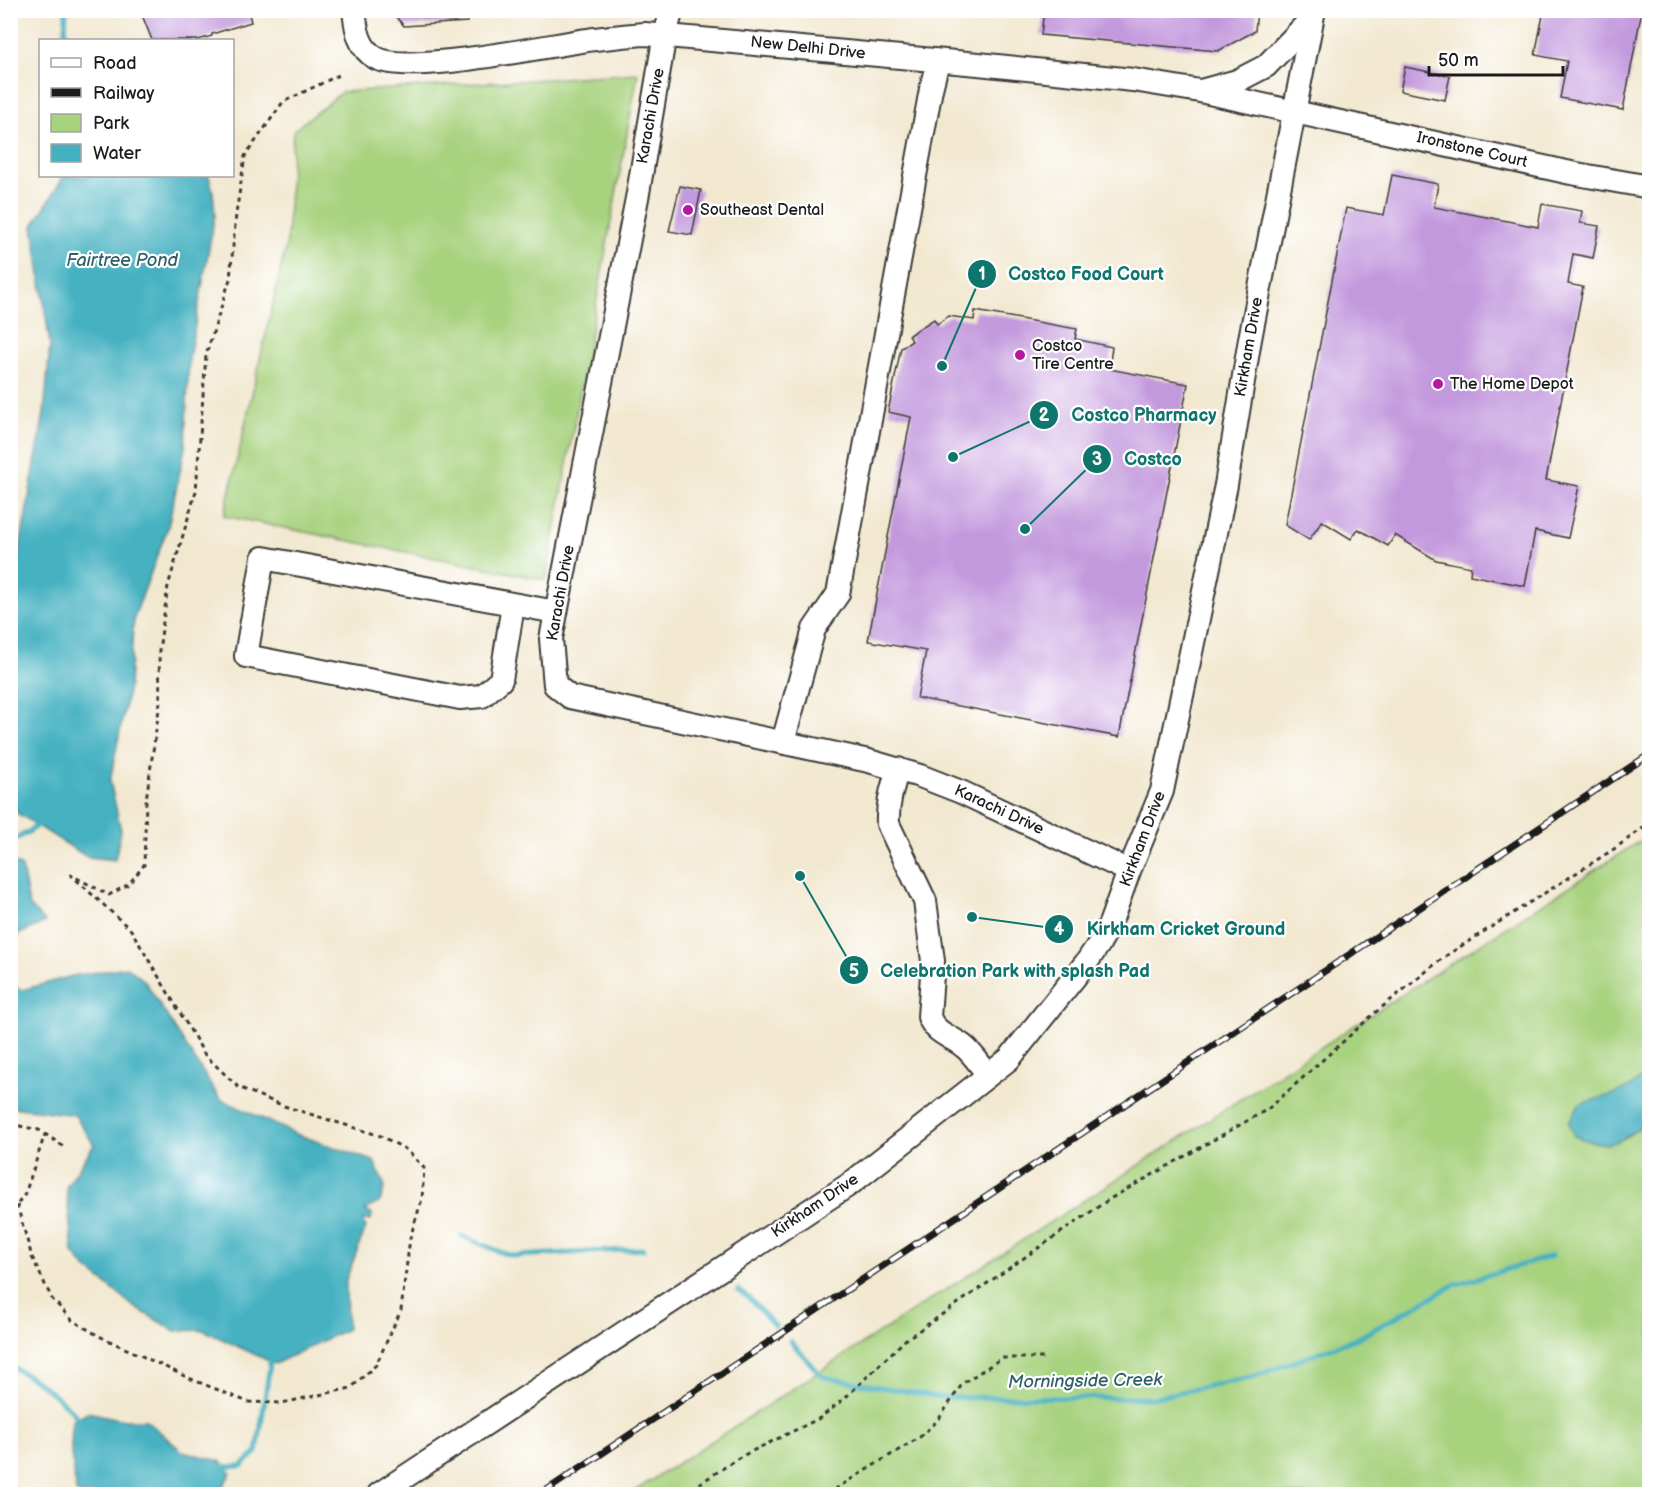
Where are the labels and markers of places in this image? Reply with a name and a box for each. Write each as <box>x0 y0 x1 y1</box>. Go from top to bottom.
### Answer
place label: Southeast Dental <box>700 201 824 220</box>
marker: Southeast Dental <box>681 203 695 217</box>
callout: Costco Food Court <box>967 256 1176 292</box>
place label: Costco Tire Centre <box>1032 337 1114 374</box>
marker: Costco Tire Centre <box>1013 348 1027 362</box>
place label: The Home Depot <box>1450 375 1574 394</box>
marker: The Home Depot <box>1431 377 1445 391</box>
callout: Costco Pharmacy <box>1029 397 1228 433</box>
callout: Costco <box>1082 441 1194 477</box>
callout: Kirkham Cricket Ground <box>1044 911 1297 947</box>
callout: Celebration Park with splash Pad <box>839 952 1162 988</box>

